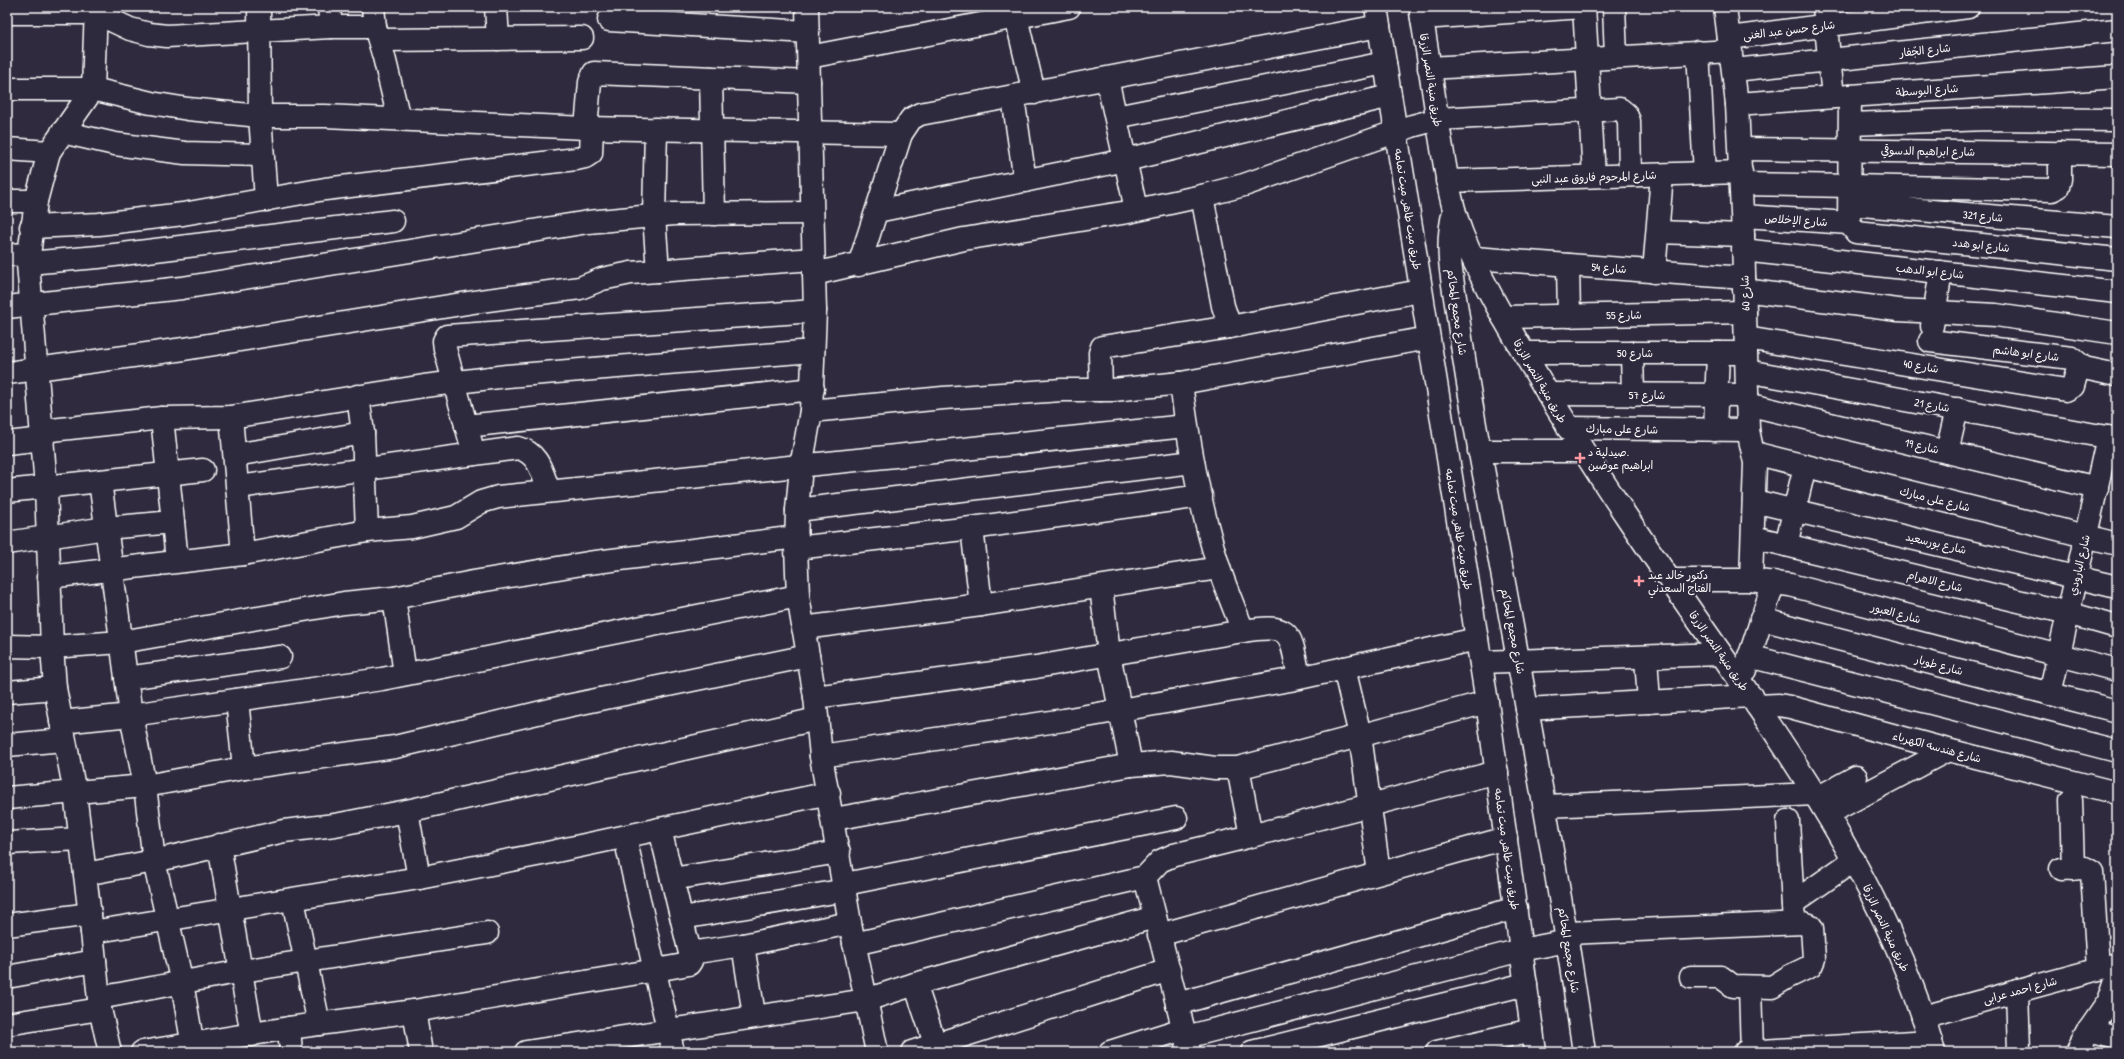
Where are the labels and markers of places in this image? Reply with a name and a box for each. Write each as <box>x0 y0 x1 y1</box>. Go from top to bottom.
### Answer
place label: صيدلية د. ابراهيم عوضين <box>1588 445 1653 474</box>
marker: صيدلية د. ابراهيم عوضين <box>1575 453 1585 463</box>
place label: دكتور خالد عبد الفتاح السعدني <box>1648 568 1711 599</box>
marker: دكتور خالد عبد الفتاح السعدني <box>1633 575 1645 587</box>

